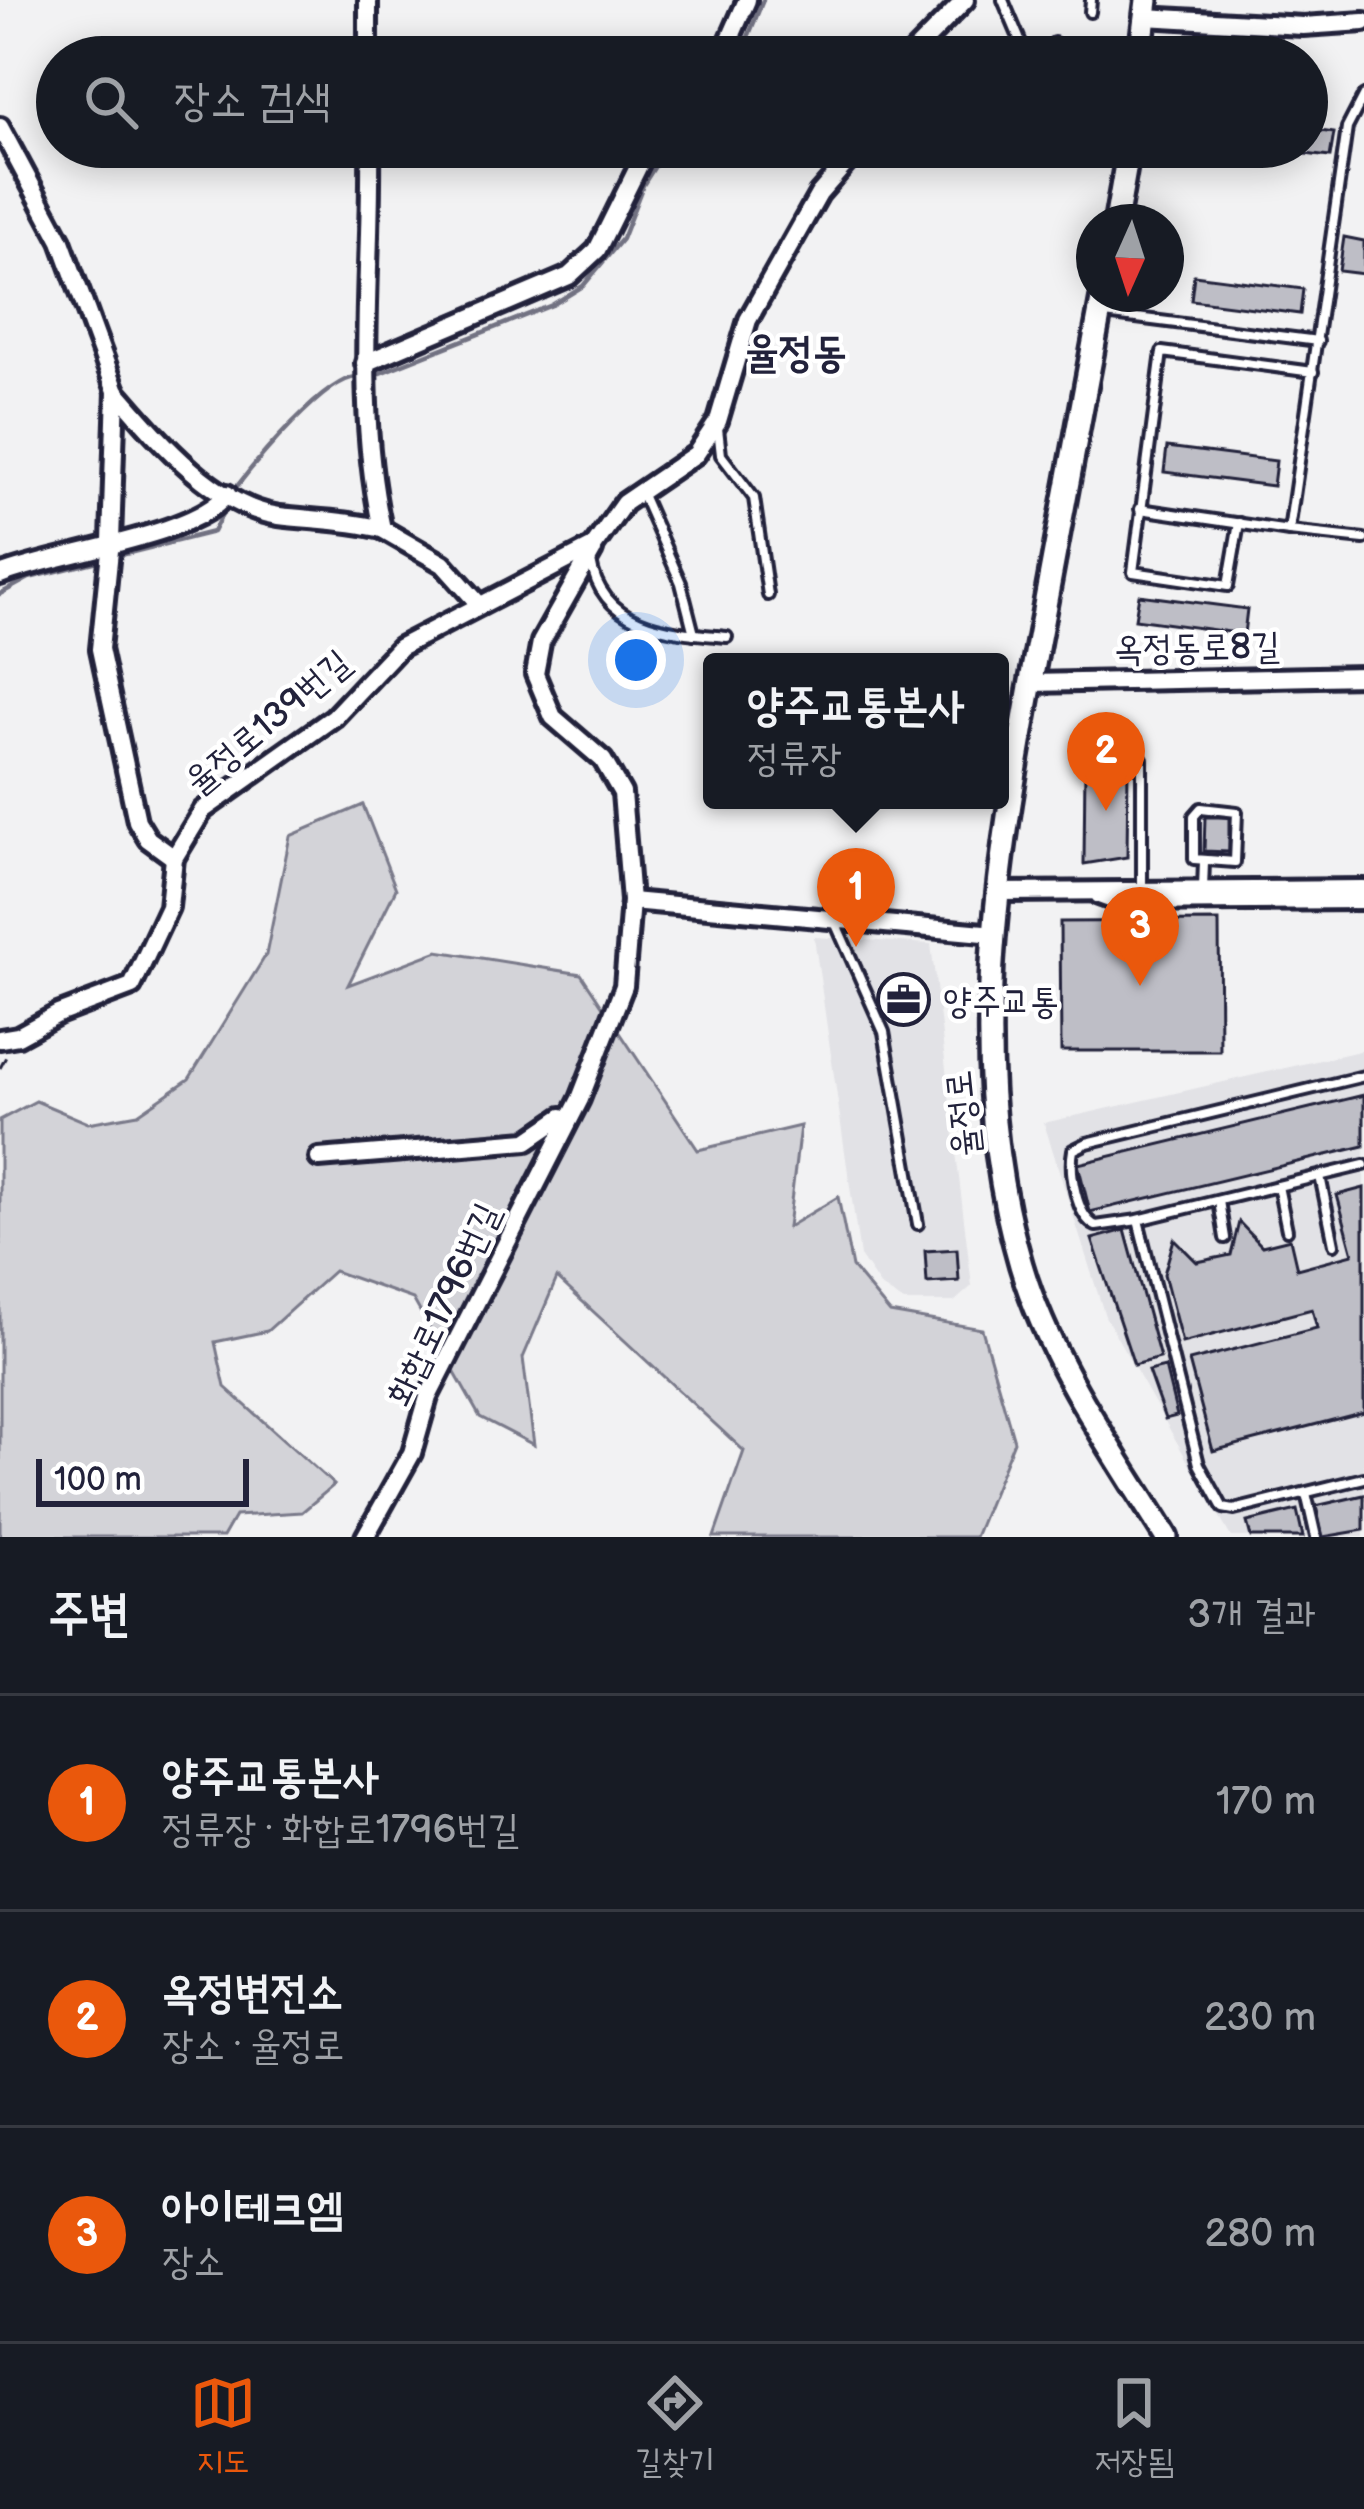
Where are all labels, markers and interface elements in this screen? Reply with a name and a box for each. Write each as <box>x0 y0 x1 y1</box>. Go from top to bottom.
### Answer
search box <box>36 36 1328 168</box>
icon: search <box>78 69 144 135</box>
text: 장소 검색 <box>174 74 331 129</box>
north arrow <box>1076 204 1184 312</box>
district label: 율정동 <box>745 328 847 379</box>
street label: 옥정동로8길 <box>1114 626 1280 671</box>
your location <box>606 630 666 690</box>
street label: 율정로139번길 <box>178 642 360 804</box>
popup <box>703 653 1009 809</box>
text: 양주교통본사 <box>747 679 965 734</box>
pin: 2 <box>1067 712 1145 811</box>
text: 정류장 <box>747 736 842 783</box>
pin: 1 <box>817 848 895 947</box>
pin: 3 <box>1101 887 1179 986</box>
office icon: 양주교통 <box>876 972 932 1028</box>
place label: 양주교통 <box>943 981 1059 1024</box>
street label: 율정로 <box>938 1068 989 1159</box>
street label: 화합로1796번길 <box>378 1197 510 1414</box>
scale bar <box>36 1453 249 1506</box>
text: 100 m <box>54 1460 142 1500</box>
text: 주변 <box>48 1584 130 1645</box>
text: 3개 결과 <box>1187 1592 1316 1639</box>
text: 양주교통본사 <box>162 1750 379 1805</box>
text: 1 <box>79 1779 95 1826</box>
text: 170 m <box>1216 1779 1316 1826</box>
text: 정류장 · 화합로1796번길 <box>162 1807 519 1854</box>
text: 옥정변전소 <box>162 1966 343 2021</box>
text: 2 <box>75 1995 99 2042</box>
text: 230 m <box>1204 1995 1316 2042</box>
text: 장소 · 율정로 <box>162 2023 344 2070</box>
text: 아이테크엠 <box>162 2182 343 2237</box>
text: 3 <box>76 2211 98 2258</box>
text: 280 m <box>1205 2211 1316 2258</box>
text: 장소 <box>162 2239 225 2286</box>
tab: 지도 <box>190 2370 256 2483</box>
tab: 길찾기 <box>635 2370 715 2483</box>
tab: 저장됨 <box>1095 2370 1174 2483</box>

